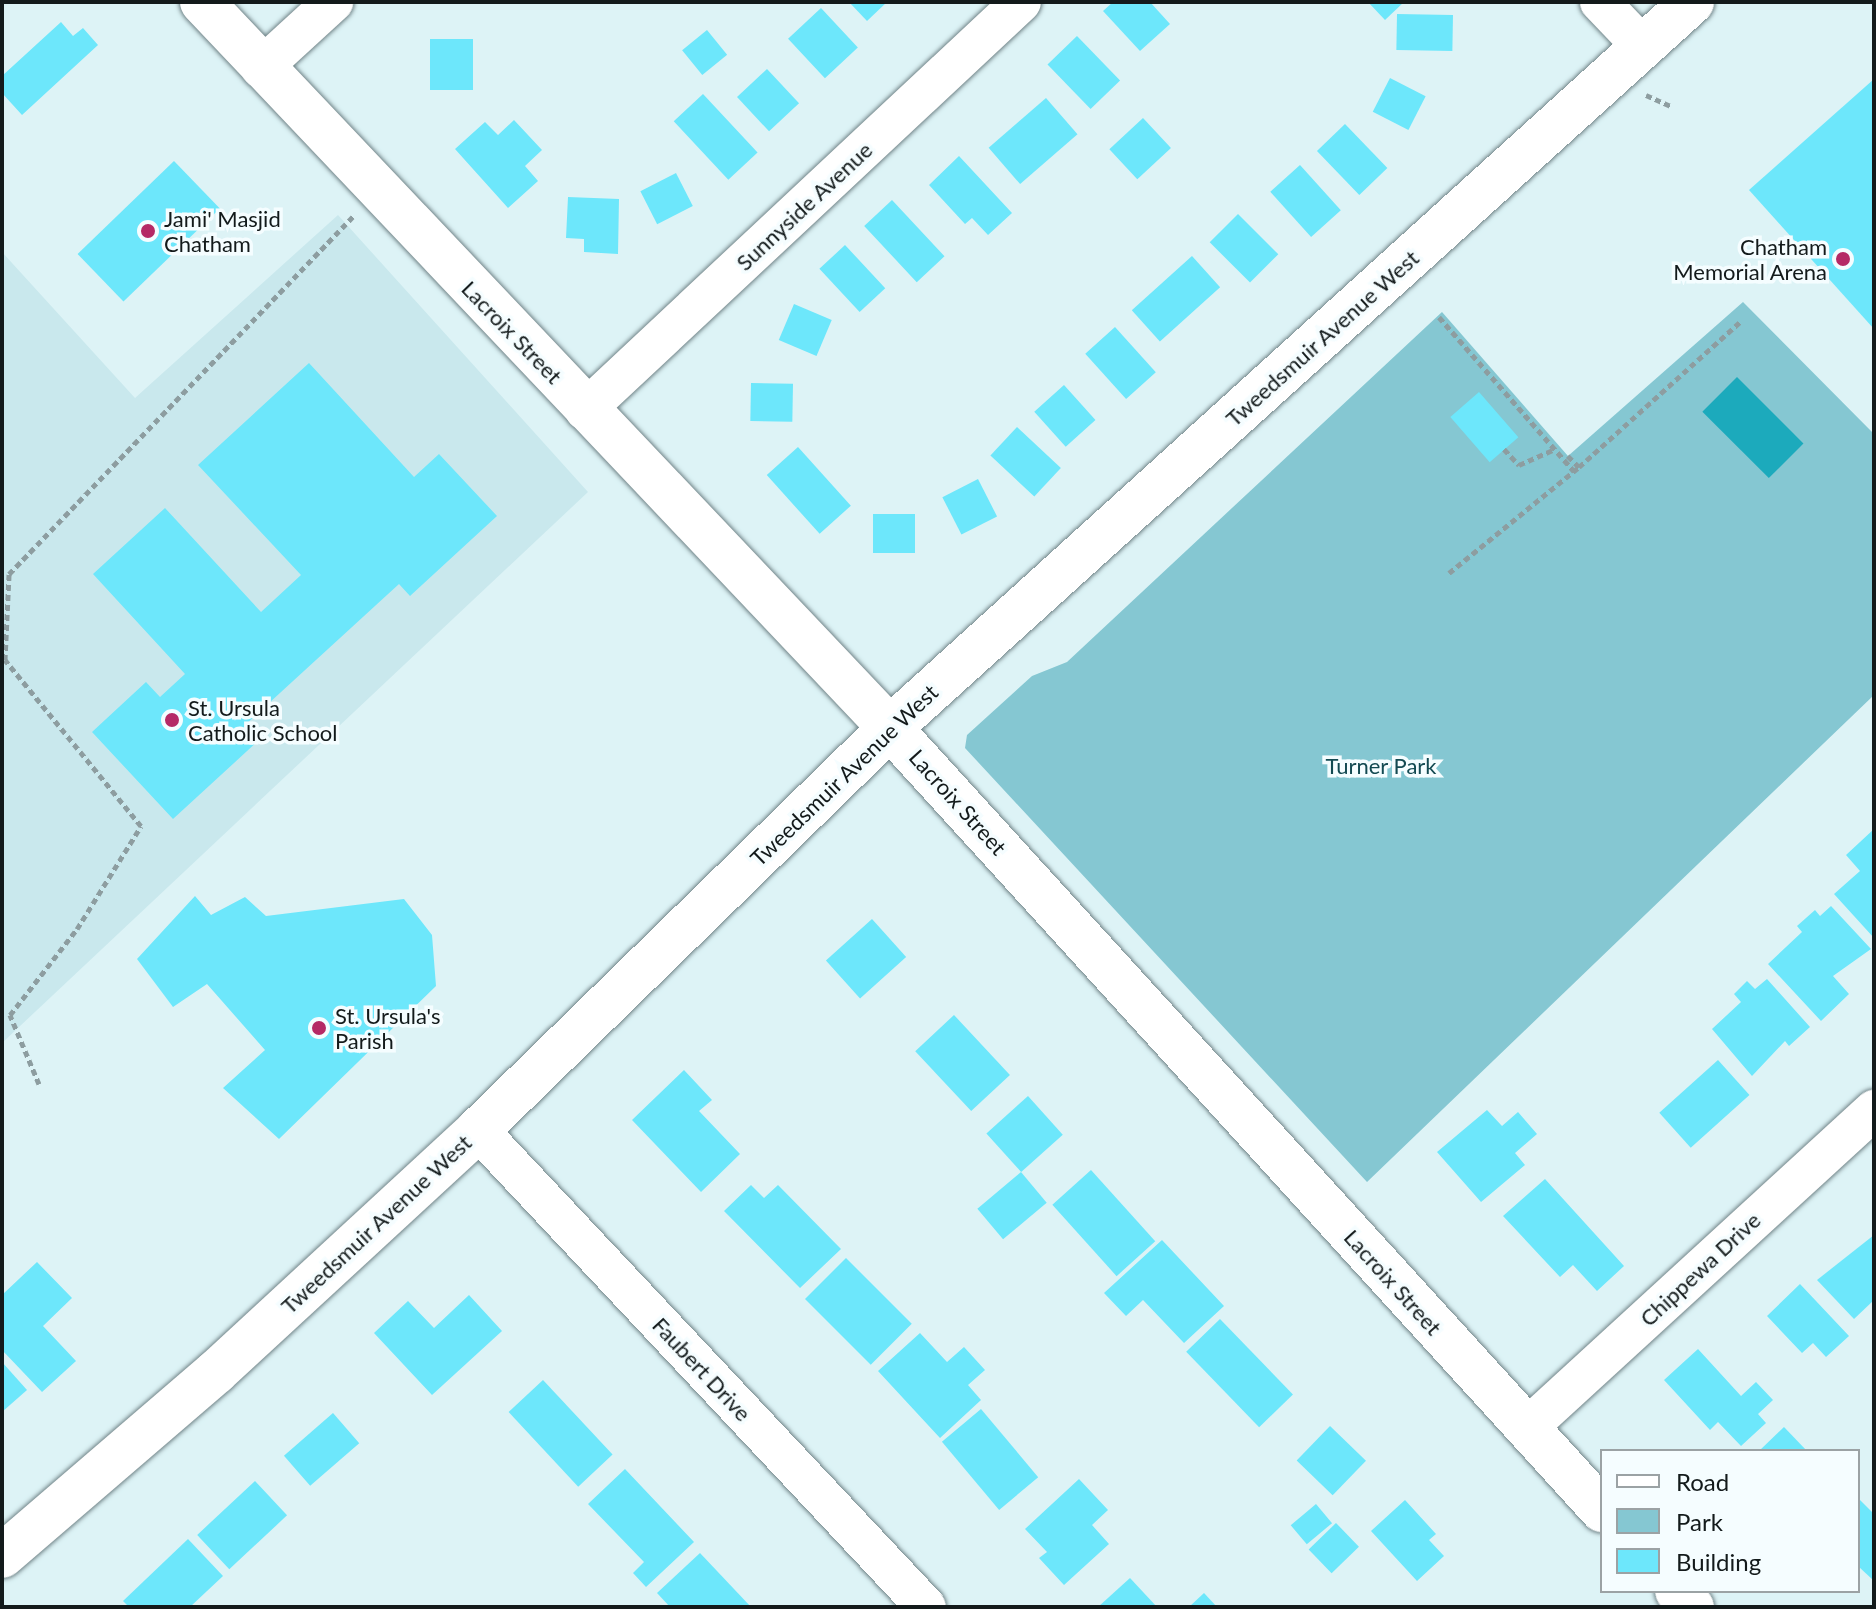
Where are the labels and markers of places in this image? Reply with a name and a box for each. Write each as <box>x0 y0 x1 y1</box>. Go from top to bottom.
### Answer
place label: Jami' Masjid Chatham <box>164 205 281 256</box>
marker: Jami' Masjid Chatham <box>139 222 157 240</box>
place label: Chatham Memorial Arena <box>1672 233 1827 284</box>
marker: Chatham Memorial Arena <box>1834 250 1852 268</box>
place label: St. Ursula Catholic School <box>188 694 338 746</box>
marker: St. Ursula Catholic School <box>163 711 181 729</box>
place label: St. Ursula's Parish <box>335 1002 440 1054</box>
marker: St. Ursula's Parish <box>310 1019 328 1037</box>

